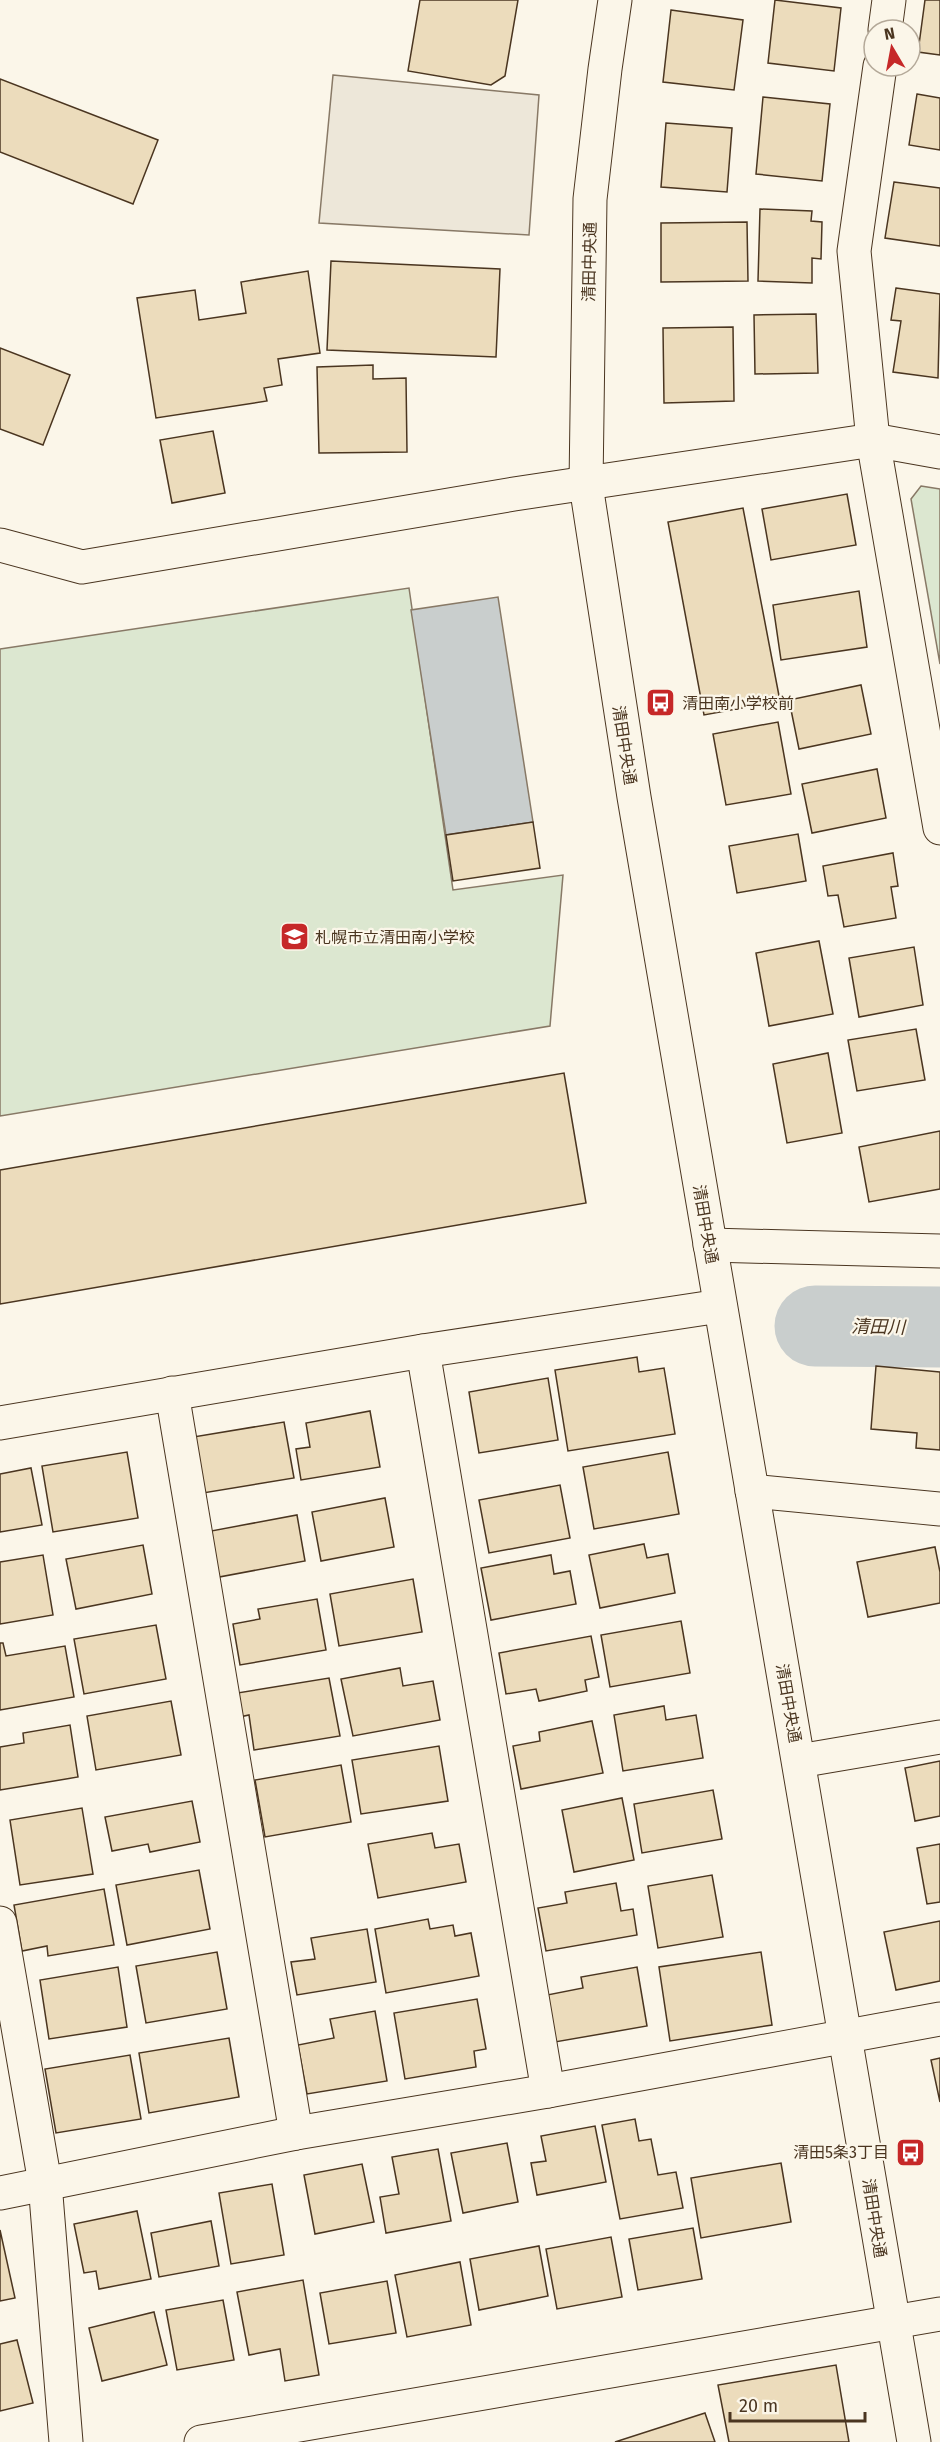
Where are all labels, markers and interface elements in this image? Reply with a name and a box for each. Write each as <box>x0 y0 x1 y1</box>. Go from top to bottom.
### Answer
north arrow <box>862 18 922 78</box>
text: N <box>883 23 896 44</box>
street label: 清田中央通 <box>579 222 600 302</box>
bus stop icon: 清田南小学校前 <box>645 687 677 719</box>
place label: 清田南小学校前 <box>682 694 794 713</box>
street label: 清田中央通 <box>609 704 640 786</box>
school or university icon: 札幌市立清田南小学校 <box>278 921 310 953</box>
place label: 札幌市立清田南小学校 <box>315 928 475 947</box>
street label: 清田中央通 <box>689 1183 722 1265</box>
water label: 清田川 <box>851 1316 907 1339</box>
street label: 清田中央通 <box>772 1662 805 1744</box>
bus stop icon: 清田5条3丁目 <box>894 2136 926 2168</box>
place label: 清田5条3丁目 <box>793 2143 889 2162</box>
street label: 清田中央通 <box>859 2177 890 2259</box>
scale bar <box>730 2385 865 2423</box>
text: 20 m <box>739 2395 778 2417</box>

